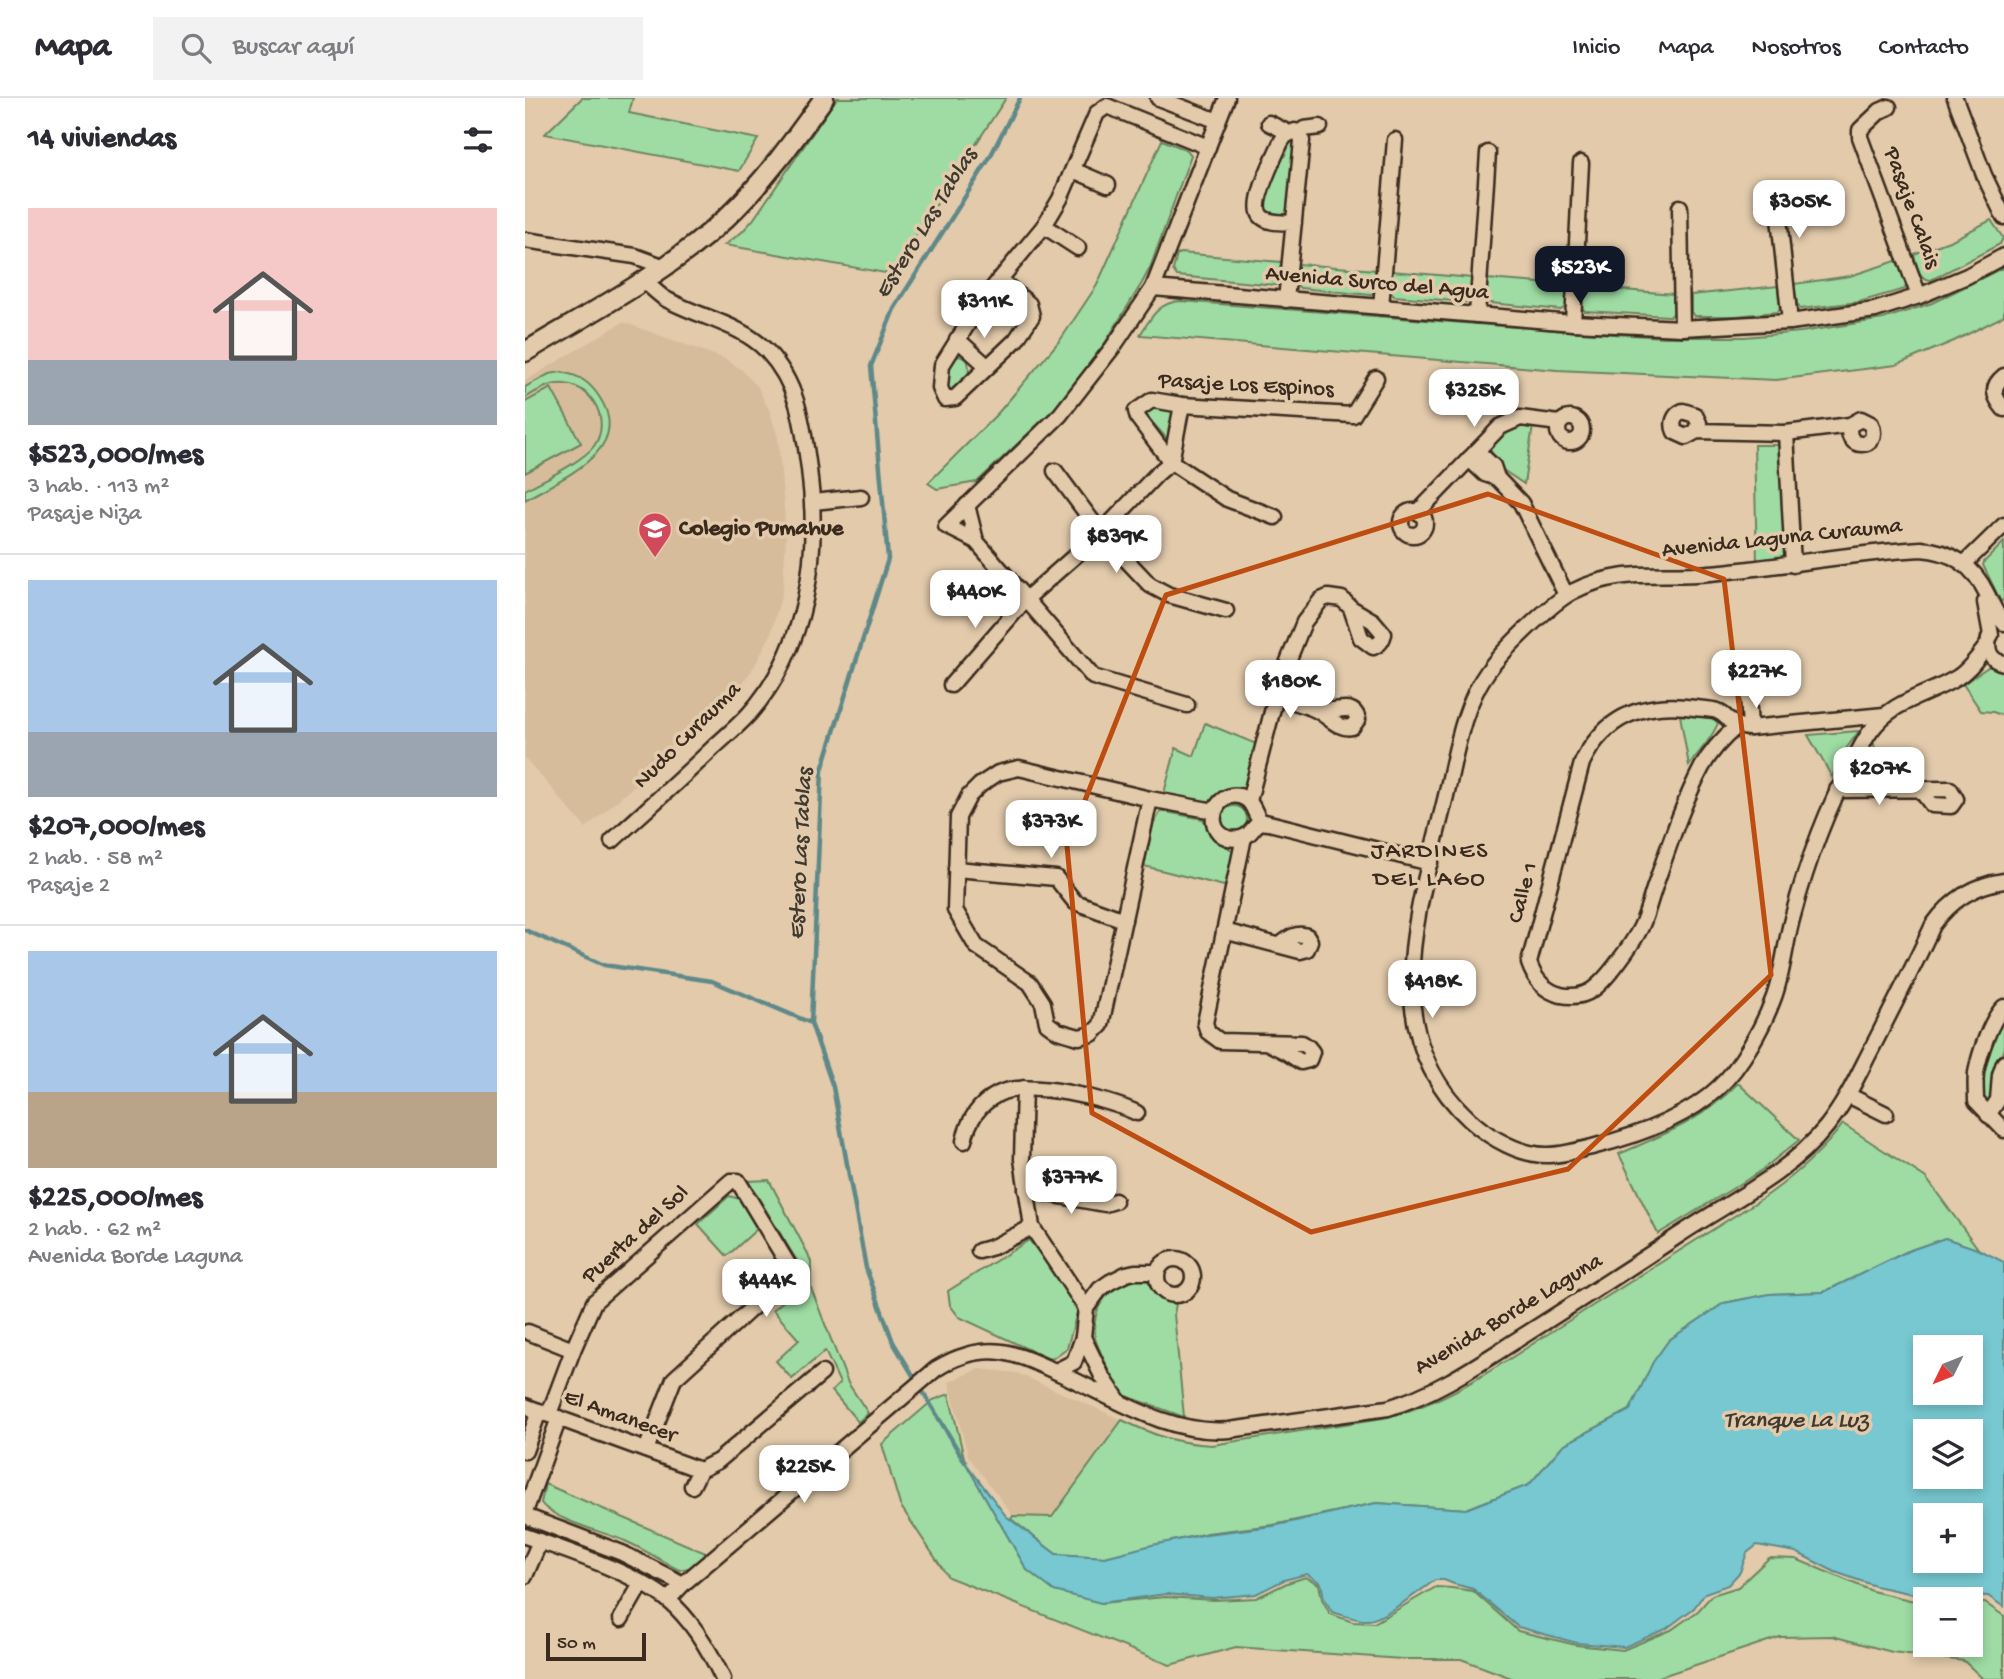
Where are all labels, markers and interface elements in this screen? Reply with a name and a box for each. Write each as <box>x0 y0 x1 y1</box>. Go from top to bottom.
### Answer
search box <box>153 17 643 80</box>
text: Mapa <box>35 29 111 67</box>
icon: search <box>177 29 215 67</box>
text: Buscar aquí <box>233 33 354 64</box>
text: Inicio <box>1572 34 1620 63</box>
text: Mapa <box>1658 34 1714 63</box>
text: Nosotros <box>1752 34 1841 63</box>
text: Contacto <box>1879 34 1969 63</box>
icon: filters <box>459 121 497 159</box>
text: 14 viviendas <box>28 123 176 158</box>
water label: Estero Las Tablas <box>869 142 986 305</box>
street label: Pasaje Calais <box>1876 143 1946 273</box>
pin: $305K <box>1750 180 1848 240</box>
text: $305K <box>1769 189 1829 216</box>
pin: $523K <box>1531 246 1629 306</box>
icon: home <box>200 253 326 379</box>
text: $523K <box>1551 255 1609 282</box>
street label: Avenida Surco del Agua <box>1264 261 1491 307</box>
pin: $311K <box>935 280 1033 340</box>
text: $311K <box>957 289 1011 316</box>
street label: Pasaje Los Espinos <box>1157 368 1335 404</box>
pin: $325K <box>1425 370 1523 429</box>
text: $325K <box>1445 378 1503 405</box>
text: $523,000/mes <box>28 439 203 474</box>
text: 3 hab. · 113 m² <box>28 474 169 501</box>
text: Pasaje Niza <box>28 501 142 528</box>
school or university icon: Colegio Pumahue <box>636 510 674 559</box>
street label: Avenida Laguna Curauma <box>1661 513 1905 565</box>
place label: Colegio Pumahue <box>679 516 845 543</box>
pin: $839K <box>1067 516 1165 575</box>
text: $839K <box>1086 524 1146 551</box>
pin: $440K <box>926 570 1024 630</box>
text: $440K <box>946 579 1004 606</box>
icon: home <box>200 625 326 751</box>
pin: $227K <box>1707 650 1805 710</box>
text: $227K <box>1727 659 1785 686</box>
pin: $180K <box>1241 660 1339 720</box>
text: $180K <box>1261 669 1319 696</box>
street label: Nudo Curauma <box>629 676 748 795</box>
pin: $207K <box>1830 748 1928 807</box>
text: $207K <box>1849 756 1909 783</box>
water label: Estero Las Tablas <box>783 765 821 941</box>
pin: $373K <box>1002 800 1100 860</box>
text: $373K <box>1022 809 1080 836</box>
text: $207,000/mes <box>28 811 204 846</box>
district label: JARDINES DEL LAGO <box>1371 838 1489 895</box>
text: 2 hab. · 58 m² <box>28 846 163 873</box>
street label: Calle 1 <box>1503 860 1545 926</box>
text: Pasaje 2 <box>28 873 110 900</box>
pin: $418K <box>1383 960 1481 1020</box>
text: $418K <box>1404 969 1460 996</box>
icon: home <box>200 996 326 1122</box>
pin: $377K <box>1022 1156 1120 1216</box>
text: $377K <box>1042 1165 1100 1192</box>
street label: Puerta del Sol <box>576 1180 695 1291</box>
text: $225,000/mes <box>28 1182 202 1217</box>
text: 2 hab. · 62 m² <box>28 1217 161 1244</box>
text: Avenida Borde Laguna <box>28 1244 243 1271</box>
street label: Avenida Borde Laguna <box>1410 1248 1609 1382</box>
pin: $444K <box>717 1260 815 1319</box>
text: $444K <box>738 1268 794 1295</box>
north arrow <box>1913 1335 1983 1405</box>
map controls <box>1913 1335 1983 1657</box>
street label: El Amanecer <box>560 1384 682 1451</box>
water label: Tranque La Luz <box>1724 1407 1870 1436</box>
button: layers <box>1913 1419 1983 1489</box>
pin: $225K <box>755 1446 853 1505</box>
text: $225K <box>775 1454 833 1481</box>
button: + <box>1913 1503 1983 1573</box>
button: − <box>1913 1587 1983 1657</box>
scale bar <box>546 1630 646 1662</box>
text: 50 m <box>557 1633 596 1656</box>

